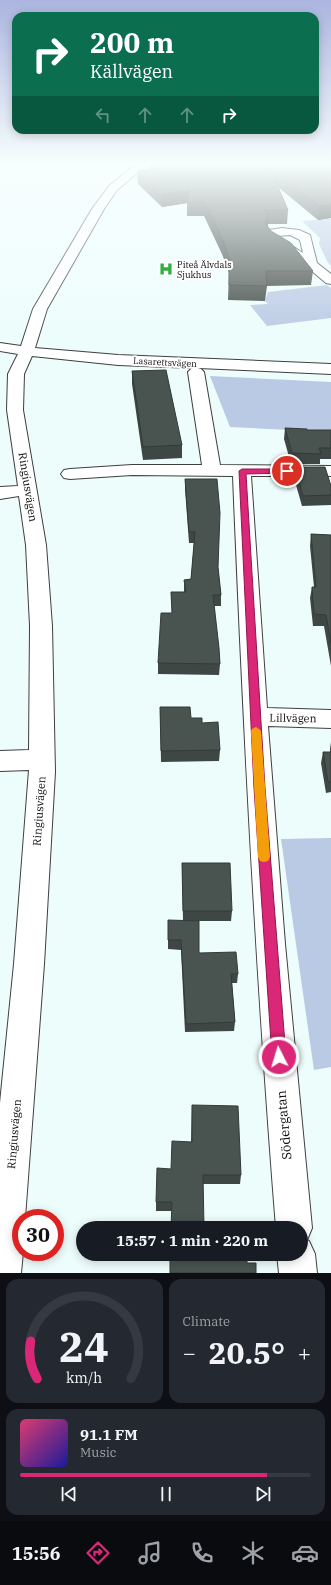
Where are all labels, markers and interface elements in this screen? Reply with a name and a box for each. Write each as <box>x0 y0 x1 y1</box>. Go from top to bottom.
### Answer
text: 200 m <box>90 24 174 61</box>
icon: right <box>24 28 76 80</box>
text: Källvägen <box>90 60 173 83</box>
icon: left <box>92 104 114 126</box>
icon: ahead <box>134 104 156 126</box>
icon: ahead <box>176 104 198 126</box>
icon: right <box>218 104 240 126</box>
place label: Piteå Älvdals Sjukhus <box>177 259 232 280</box>
hospital icon: Piteå Älvdals Sjukhus <box>158 261 174 277</box>
street label: Lasarettsvägen <box>133 355 197 369</box>
street label: Ringiusvägen <box>16 451 40 523</box>
pin <box>270 454 304 488</box>
icon: arrive <box>276 460 298 482</box>
street label: Lillvägen <box>269 711 317 725</box>
street label: Ringiusvägen <box>30 776 48 846</box>
position arrow <box>258 1036 300 1078</box>
street label: Södergatan <box>272 1090 296 1160</box>
street label: Ringiusvägen <box>4 1099 24 1169</box>
speed limit sign: 30 <box>12 1209 64 1261</box>
text: 15:57 · 1 min · 220 m <box>116 1231 268 1250</box>
text: Climate <box>183 1313 230 1330</box>
text: 24 <box>59 1319 109 1373</box>
text: 20.5° <box>208 1333 285 1372</box>
text: − <box>183 1338 196 1367</box>
text: + <box>298 1338 311 1367</box>
text: km/h <box>66 1368 102 1387</box>
text: 91.1 FM <box>80 1425 138 1444</box>
text: Music <box>80 1444 117 1461</box>
icon: previous <box>58 1483 80 1505</box>
icon: pause <box>155 1483 177 1505</box>
icon: next <box>252 1483 274 1505</box>
icon: directions <box>84 1539 112 1567</box>
icon: music <box>136 1539 164 1567</box>
icon: phone <box>188 1539 216 1567</box>
icon: climate <box>239 1539 267 1567</box>
icon: car <box>291 1539 319 1567</box>
text: 15:56 <box>12 1542 61 1565</box>

